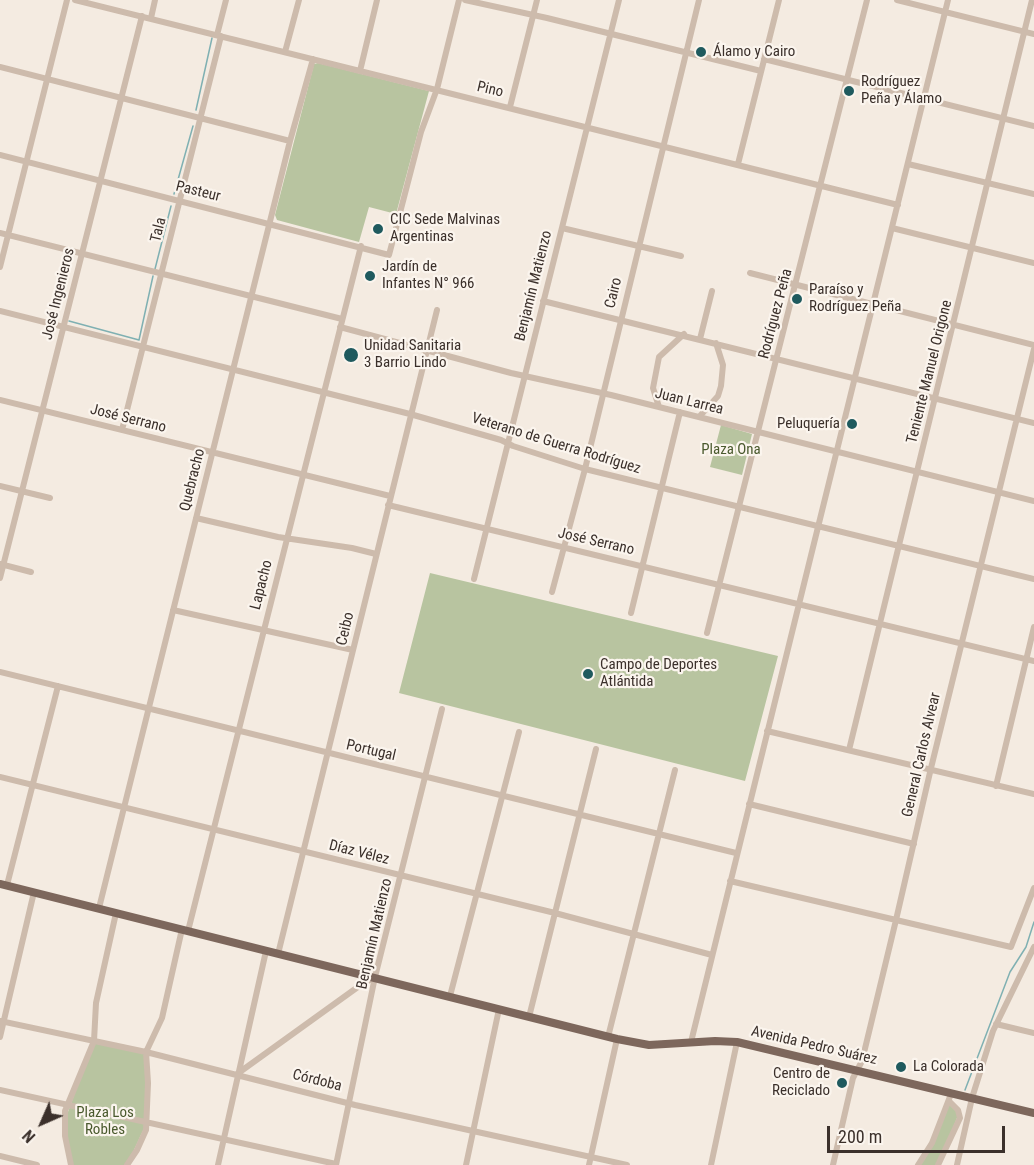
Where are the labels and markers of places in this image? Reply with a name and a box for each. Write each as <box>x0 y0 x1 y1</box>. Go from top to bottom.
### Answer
place label: Álamo y Cairo <box>713 43 795 61</box>
marker: Álamo y Cairo <box>694 45 708 59</box>
place label: Rodríguez Peña y Álamo <box>861 73 942 108</box>
marker: Rodríguez Peña y Álamo <box>842 84 856 98</box>
place label: CIC Sede Malvinas Argentinas <box>390 211 500 246</box>
marker: CIC Sede Malvinas Argentinas <box>371 222 385 236</box>
place label: Jardín de Infantes N° 966 <box>382 258 475 293</box>
marker: Jardín de Infantes N° 966 <box>363 269 377 283</box>
place label: Paraíso y Rodríguez Peña <box>809 281 901 316</box>
marker: Paraíso y Rodríguez Peña <box>790 292 804 306</box>
place label: Unidad Sanitaria 3 Barrio Lindo <box>364 337 461 372</box>
marker: Unidad Sanitaria 3 Barrio Lindo <box>342 346 360 364</box>
place label: Peluquería <box>777 415 840 433</box>
marker: Peluquería <box>845 417 859 431</box>
place label: Campo de Deportes Atlántida <box>600 656 717 691</box>
marker: Campo de Deportes Atlántida <box>581 667 595 681</box>
place label: La Colorada <box>913 1058 984 1076</box>
marker: La Colorada <box>894 1060 908 1074</box>
place label: Centro de Reciclado <box>772 1065 830 1100</box>
marker: Centro de Reciclado <box>835 1076 849 1090</box>

